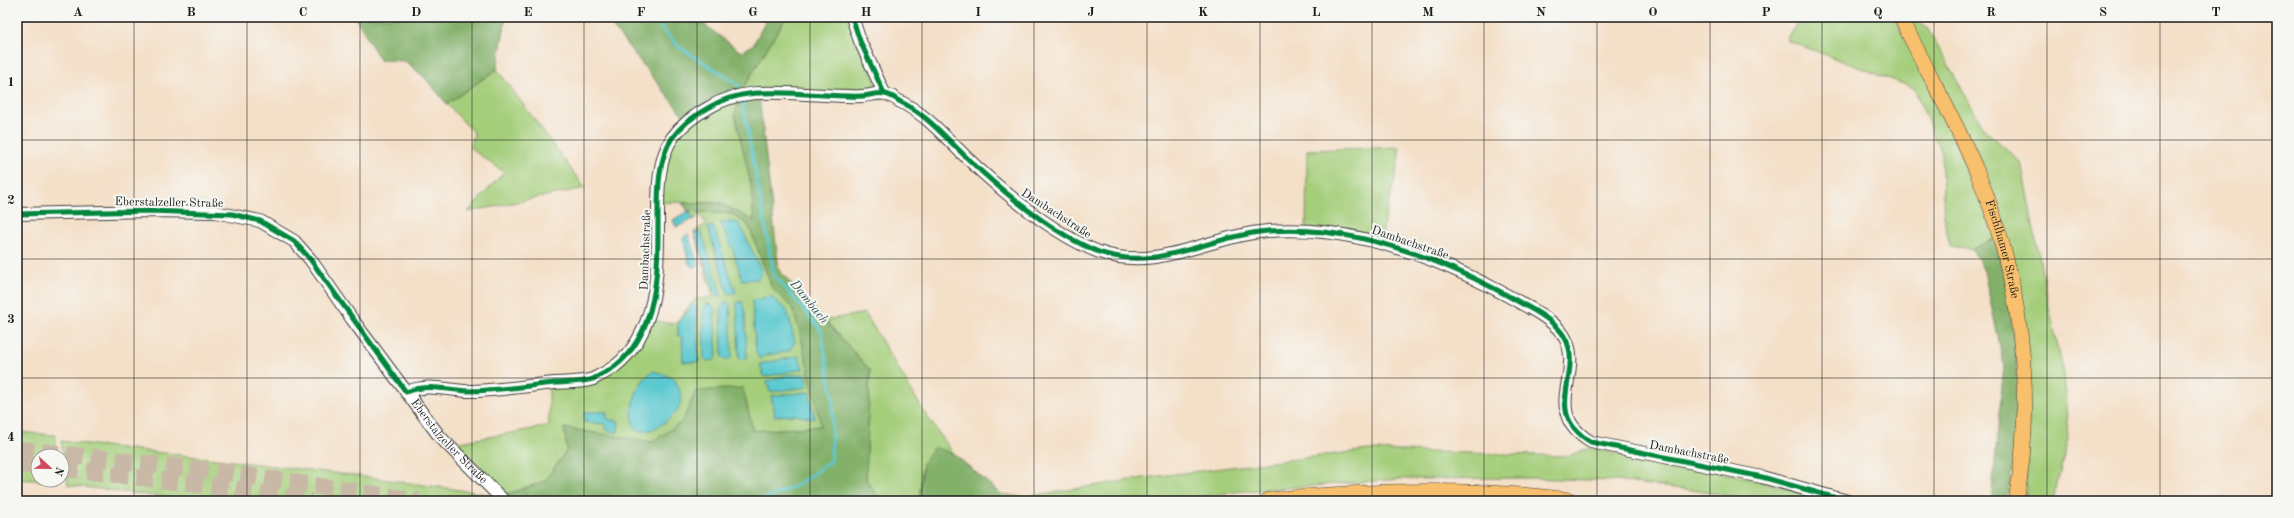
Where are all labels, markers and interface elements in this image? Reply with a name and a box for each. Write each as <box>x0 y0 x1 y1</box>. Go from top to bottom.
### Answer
text: A <box>73 6 83 19</box>
text: B <box>186 6 196 19</box>
text: C <box>299 6 307 19</box>
text: D <box>411 6 421 19</box>
text: E <box>524 6 533 19</box>
text: F <box>637 6 646 19</box>
text: G <box>748 6 758 19</box>
text: H <box>861 6 872 19</box>
text: I <box>975 6 981 19</box>
text: J <box>1087 6 1095 19</box>
text: K <box>1198 6 1208 19</box>
text: L <box>1312 6 1321 19</box>
text: M <box>1422 6 1434 19</box>
text: N <box>1536 6 1546 19</box>
text: O <box>1648 6 1658 19</box>
text: P <box>1761 6 1771 19</box>
text: Q <box>1873 6 1883 19</box>
text: R <box>1986 6 1996 19</box>
text: S <box>2099 6 2107 19</box>
text: T <box>2211 6 2221 19</box>
text: 1 <box>7 76 15 89</box>
street label: Dambachstraße <box>1019 187 1094 241</box>
text: 2 <box>7 194 15 207</box>
street label: Eberstalzeller Straße <box>114 196 224 210</box>
street label: Fischlhamer Straße <box>1982 198 2021 300</box>
street label: Dambachstraße <box>639 209 653 291</box>
street label: Dambachstraße <box>1370 224 1451 262</box>
water label: Dambach <box>787 277 831 327</box>
text: 3 <box>7 313 15 326</box>
street label: Eberstalzeller Straße <box>408 397 490 487</box>
text: 4 <box>7 431 15 444</box>
street label: Dambachstraße <box>1648 439 1730 467</box>
north arrow <box>30 448 70 488</box>
text: N <box>51 465 65 478</box>

